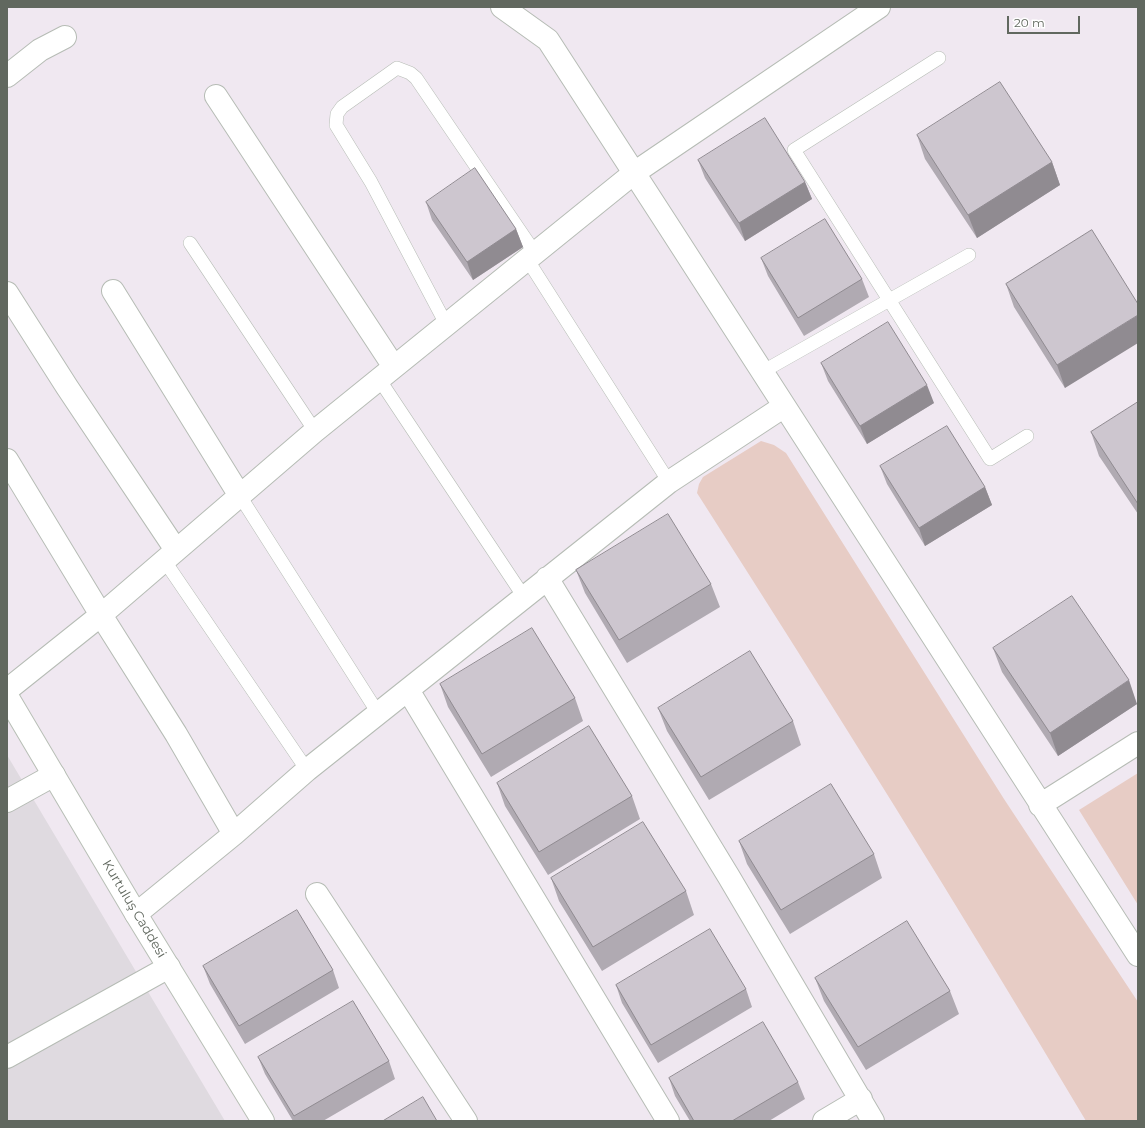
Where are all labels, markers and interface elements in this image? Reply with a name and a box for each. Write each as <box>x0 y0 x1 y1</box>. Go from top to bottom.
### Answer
scale bar <box>1009 8 1082 34</box>
text: 20 m <box>1014 15 1045 30</box>
street label: Kurtuluş Caddesi <box>99 857 169 961</box>

